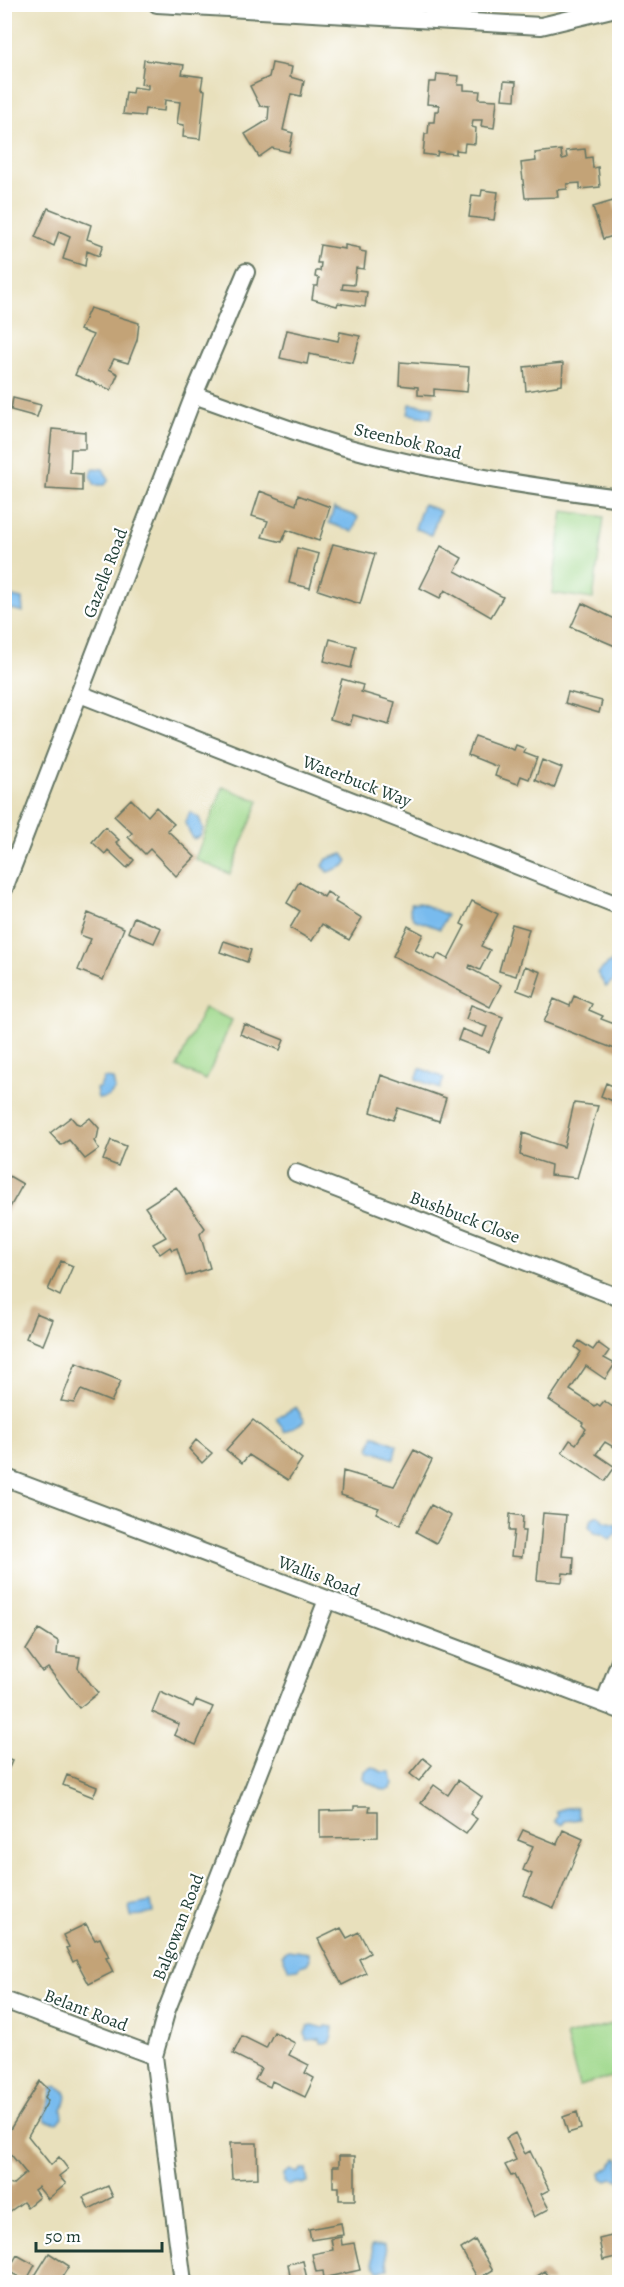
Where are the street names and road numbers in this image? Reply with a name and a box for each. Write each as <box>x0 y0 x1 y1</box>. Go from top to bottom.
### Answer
street label: Steenbok Road <box>352 417 464 465</box>
street label: Gazelle Road <box>77 524 133 621</box>
street label: Waterbuck Way <box>298 749 416 813</box>
street label: Bushbuck Close <box>406 1185 524 1249</box>
street label: Wallis Road <box>274 1549 364 1603</box>
street label: Balgowan Road <box>147 1870 210 1984</box>
street label: Belant Road <box>40 1983 132 2037</box>

